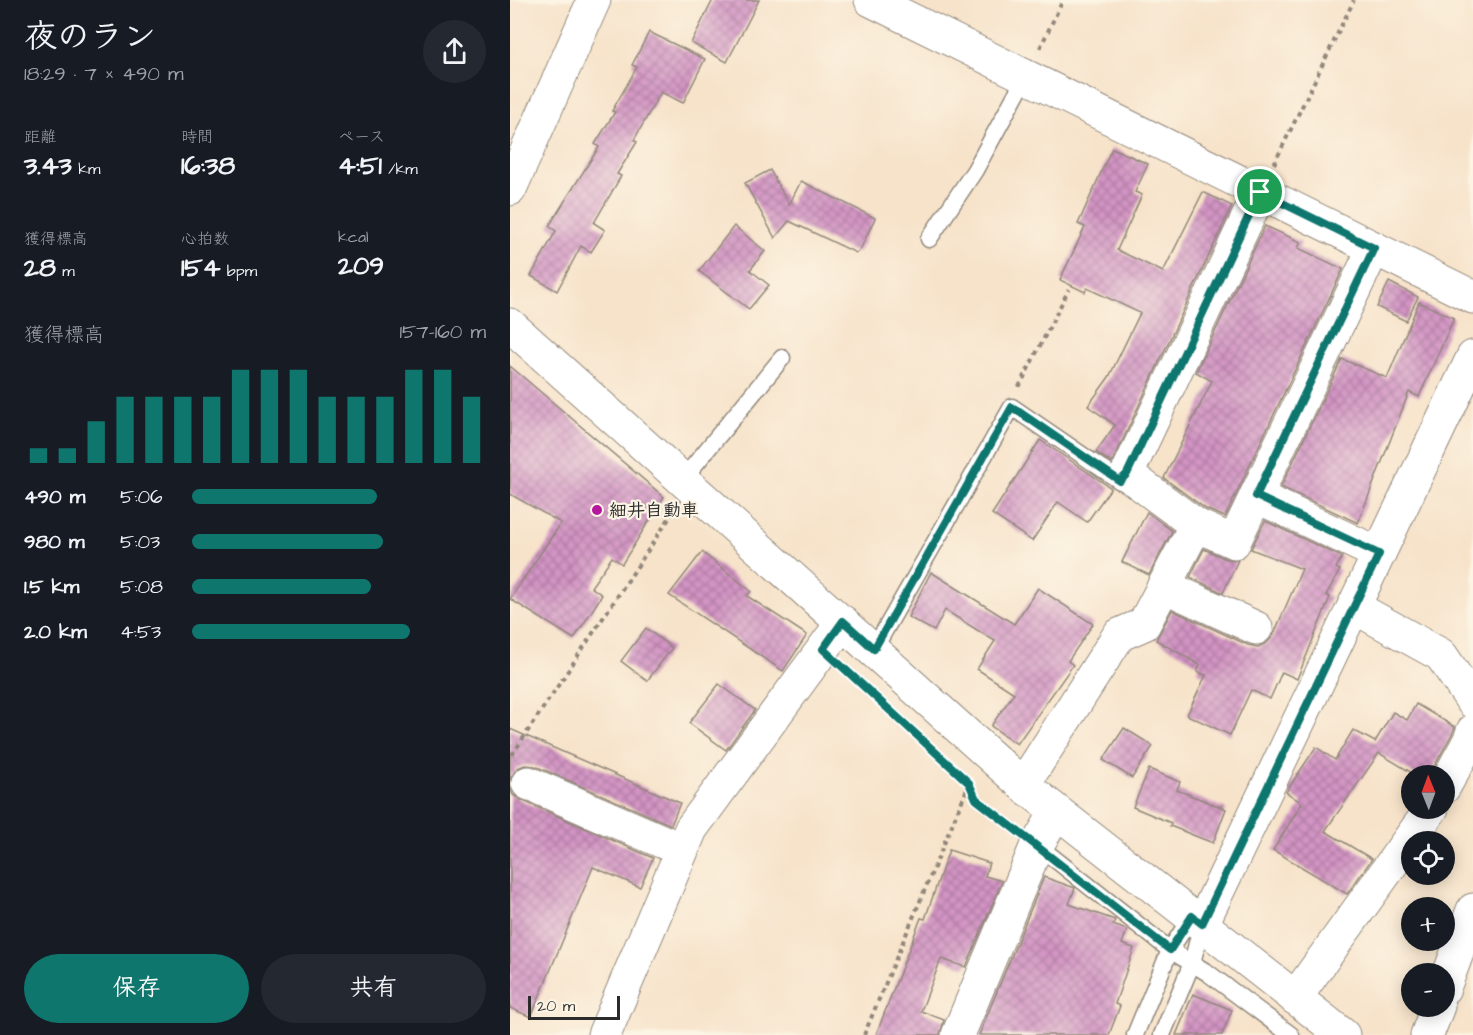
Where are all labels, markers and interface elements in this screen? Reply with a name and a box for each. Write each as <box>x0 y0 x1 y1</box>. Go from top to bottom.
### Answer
text: 夜のラン <box>24 14 156 60</box>
button: share <box>423 20 486 83</box>
text: 18:29 · 7 × 490 m <box>24 60 183 88</box>
text: 距離 <box>24 126 56 148</box>
text: 時間 <box>181 126 213 148</box>
text: ペース <box>338 126 385 148</box>
text: 3.43 <box>24 148 72 184</box>
text: 16:38 <box>181 148 235 184</box>
text: 4:51 <box>338 148 382 184</box>
text: km <box>72 158 101 180</box>
text: /km <box>382 158 418 180</box>
pin <box>1234 166 1285 217</box>
icon: arrive <box>1243 175 1276 208</box>
text: kcal <box>338 226 369 248</box>
text: 獲得標高 <box>24 228 88 250</box>
text: 心拍数 <box>181 228 229 250</box>
text: 209 <box>338 248 384 284</box>
text: 28 <box>24 250 56 286</box>
text: 154 <box>181 250 220 286</box>
text: m <box>56 260 75 282</box>
text: bpm <box>220 260 257 282</box>
text: 157–160 m <box>399 318 486 346</box>
text: 獲得標高 <box>24 321 104 349</box>
text: 490 m <box>24 483 85 511</box>
text: 5:06 <box>120 483 163 511</box>
place label: 細井自動車 <box>609 498 699 523</box>
marker: 細井自動車 <box>590 503 604 517</box>
text: 980 m <box>24 528 85 556</box>
text: 5:03 <box>120 528 160 556</box>
text: 1.5 km <box>24 573 79 601</box>
text: 5:08 <box>120 573 163 601</box>
text: 2.0 km <box>24 618 87 646</box>
text: 4:53 <box>120 618 161 646</box>
north arrow <box>1401 765 1455 819</box>
map controls <box>1401 765 1455 1017</box>
button: locate <box>1401 831 1455 885</box>
button: + <box>1401 897 1455 951</box>
button: 保存 <box>24 954 249 1023</box>
button: 共有 <box>261 954 486 1023</box>
button: − <box>1401 963 1455 1017</box>
scale bar <box>528 993 620 1020</box>
text: 20 m <box>537 995 575 1017</box>

